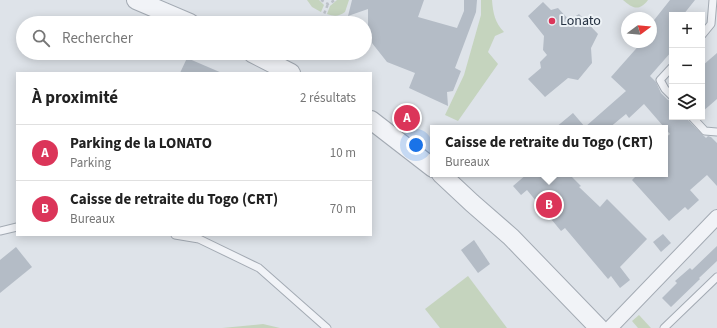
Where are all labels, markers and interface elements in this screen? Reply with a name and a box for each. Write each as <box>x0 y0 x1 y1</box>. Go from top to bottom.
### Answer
place label: Lonato <box>560 11 601 31</box>
north arrow <box>621 12 657 48</box>
map controls <box>669 12 705 120</box>
button: + <box>669 12 705 48</box>
search box <box>16 16 372 60</box>
marker: Lonato <box>547 16 557 26</box>
icon: search <box>30 27 52 49</box>
text: Rechercher <box>62 28 133 49</box>
button: − <box>669 48 705 84</box>
button: layers <box>669 84 705 120</box>
text: À proximité <box>32 86 118 110</box>
text: 2 résultats <box>300 89 356 107</box>
pin: A <box>394 103 420 133</box>
popup <box>430 125 668 177</box>
text: Caisse de retraite du Togo (CRT) <box>445 132 653 153</box>
text: Parking de la LONATO <box>70 133 212 154</box>
your location <box>406 135 426 155</box>
text: A <box>41 144 49 162</box>
text: 10 m <box>330 144 356 162</box>
text: Bureaux <box>445 153 490 171</box>
text: Parking <box>70 154 111 172</box>
text: Caisse de retraite du Togo (CRT) <box>70 189 278 210</box>
pin: B <box>536 190 562 220</box>
text: B <box>41 200 49 218</box>
text: 70 m <box>330 200 356 218</box>
text: Bureaux <box>70 210 115 228</box>

